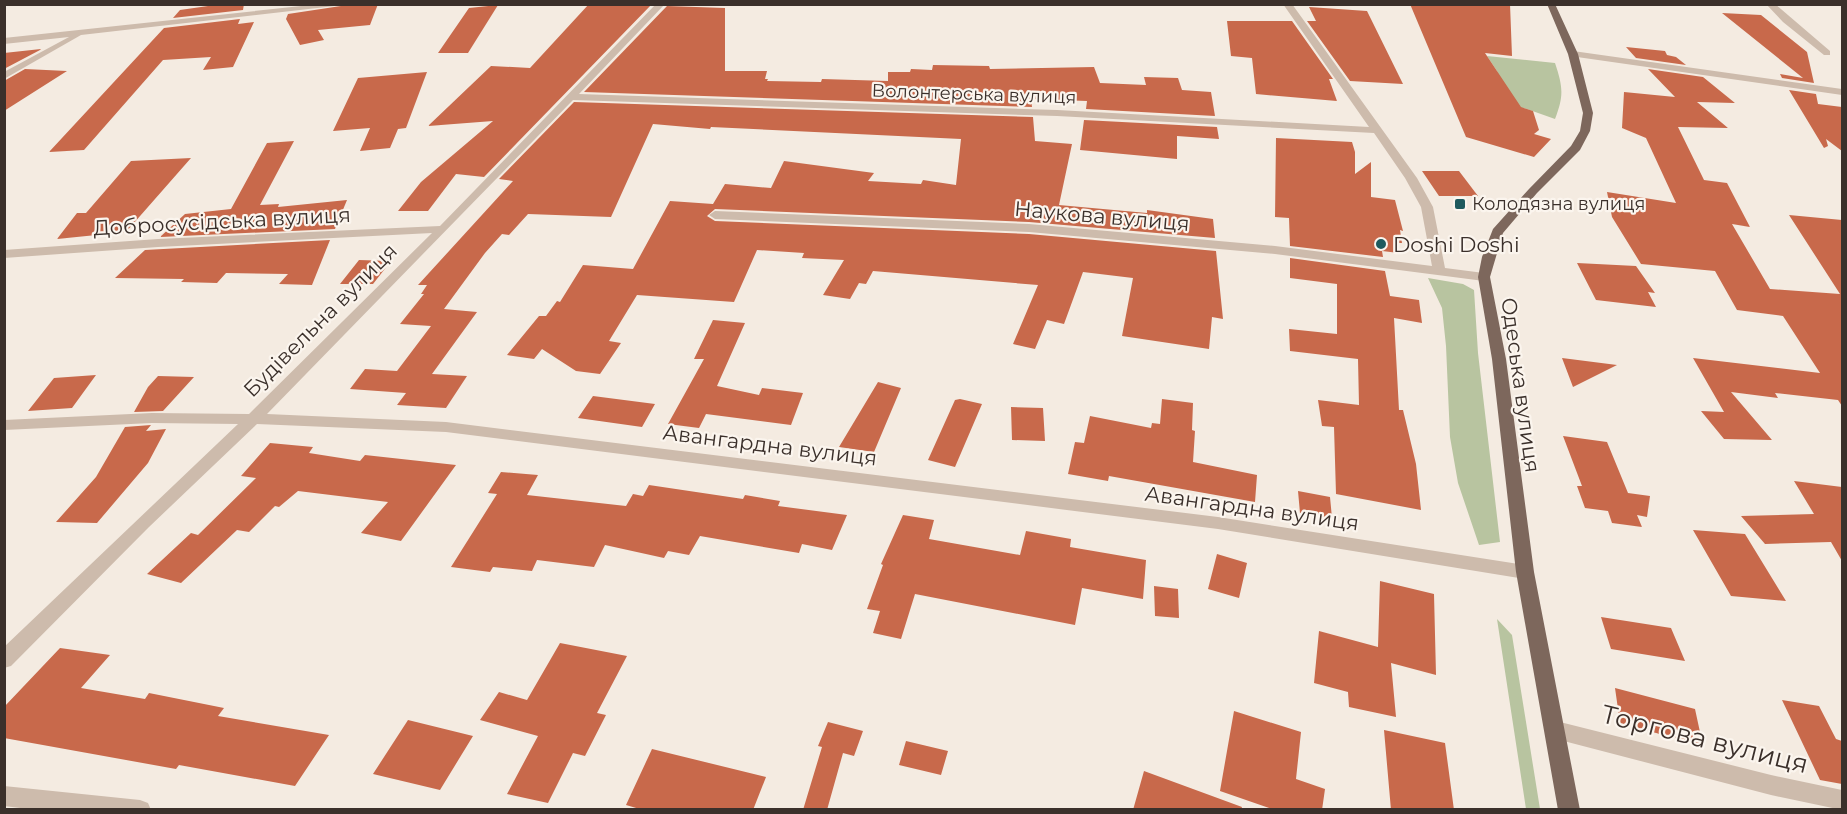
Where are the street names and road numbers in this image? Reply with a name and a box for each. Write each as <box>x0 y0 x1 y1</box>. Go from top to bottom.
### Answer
street label: Волонтерська вулиця <box>871 79 1077 109</box>
street label: Наукова вулиця <box>1013 196 1191 236</box>
street label: Добросусідська вулиця <box>93 202 351 240</box>
street label: Будівельна вулиця <box>238 238 402 402</box>
street label: Одеська вулиця <box>1496 296 1546 474</box>
street label: Авангардна вулиця <box>661 419 879 471</box>
street label: Авангардна вулиця <box>1143 481 1361 535</box>
street label: Торгова вулиця <box>1598 698 1812 780</box>

